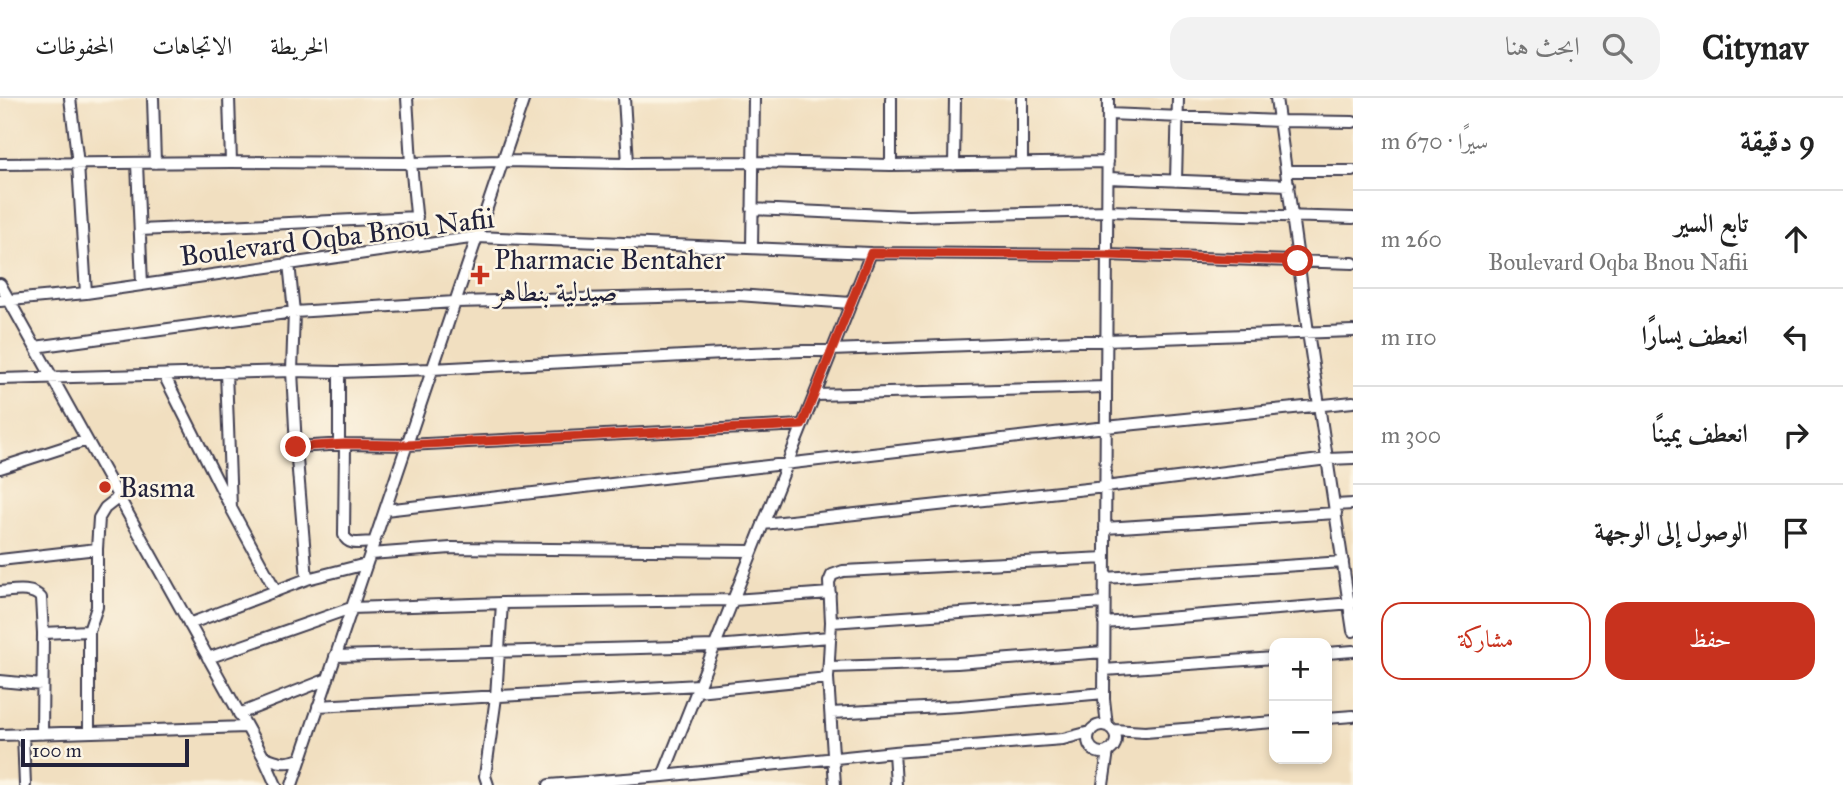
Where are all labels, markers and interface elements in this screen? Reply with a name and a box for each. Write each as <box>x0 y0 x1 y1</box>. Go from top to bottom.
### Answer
search box <box>1170 17 1660 80</box>
text: Citynav <box>1702 28 1808 68</box>
icon: search <box>1598 29 1636 67</box>
text: ابحث هنا <box>1505 30 1580 62</box>
text: المحفوظات <box>35 31 114 61</box>
text: الاتجاهات <box>152 31 232 61</box>
text: الخريطة <box>270 31 329 61</box>
text: 9 دقيقة <box>1740 123 1815 159</box>
text: سيرًا · 670 m <box>1381 127 1488 155</box>
street label: Boulevard Oqba Bnou Nafii <box>178 200 496 274</box>
text: تابع السير <box>1675 207 1748 239</box>
icon: ahead <box>1777 220 1815 258</box>
text: 260 m <box>1381 225 1442 253</box>
place label: Pharmacie Bentaher صيدلية بنطاهر <box>491 242 725 309</box>
route start <box>1282 245 1313 276</box>
text: Boulevard Oqba Bnou Nafii <box>1488 248 1748 276</box>
marker: Pharmacie Bentaher صيدلية بنطاهر <box>472 267 488 283</box>
icon: left <box>1777 318 1815 356</box>
text: انعطف يسارًا <box>1641 319 1748 351</box>
text: 110 m <box>1381 323 1437 351</box>
icon: right <box>1777 416 1815 454</box>
text: انعطف يمينًا <box>1652 417 1748 449</box>
text: 300 m <box>1381 421 1441 449</box>
route end <box>280 431 311 462</box>
place label: Basma <box>119 470 195 505</box>
marker: Basma <box>97 479 113 495</box>
icon: arrive <box>1777 514 1815 552</box>
text: الوصول إلى الوجهة <box>1594 515 1748 547</box>
button: مشاركة <box>1381 602 1591 680</box>
button: حفظ <box>1605 602 1815 680</box>
map controls <box>1269 638 1332 764</box>
button: + <box>1269 638 1332 701</box>
button: − <box>1269 701 1332 764</box>
scale bar <box>21 736 189 768</box>
text: 100 m <box>32 739 82 762</box>

